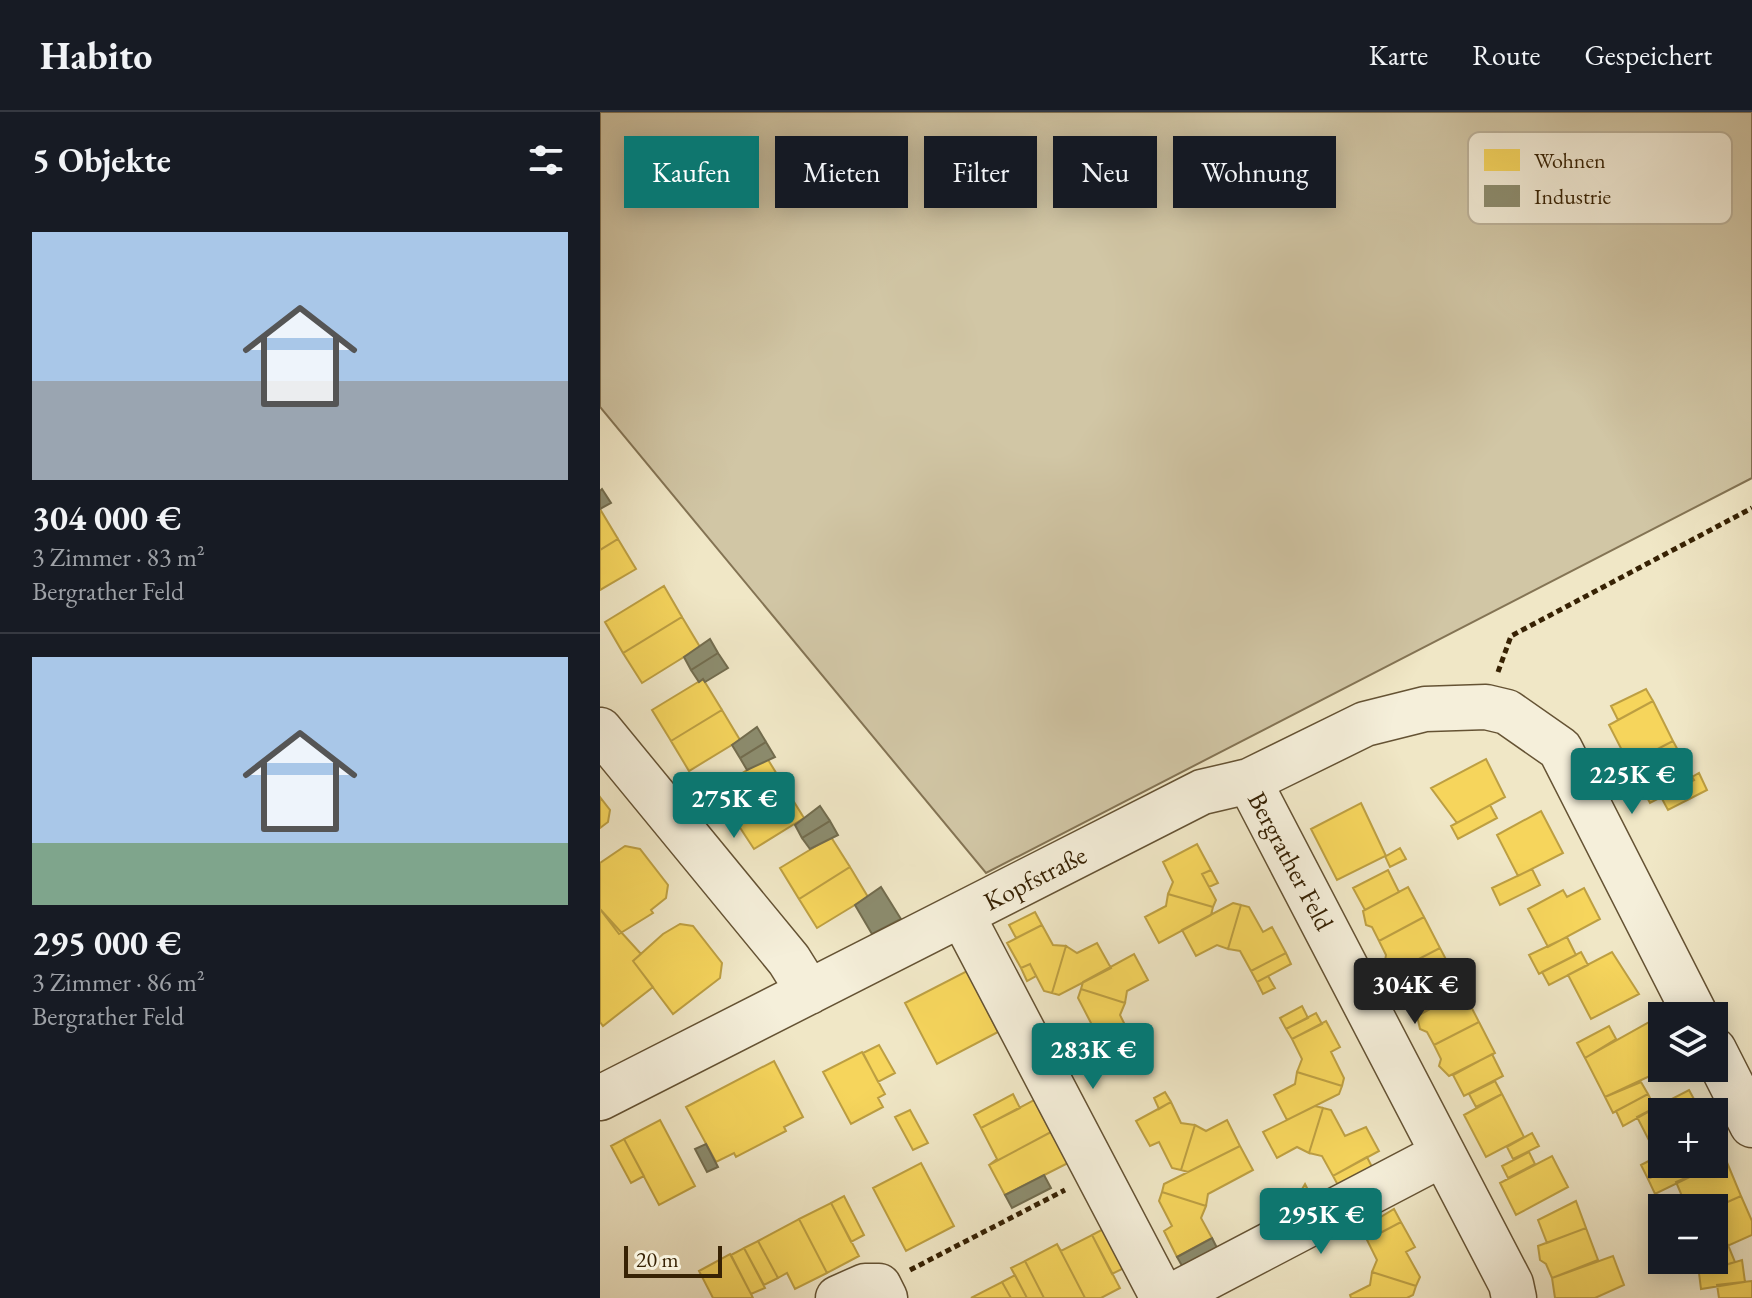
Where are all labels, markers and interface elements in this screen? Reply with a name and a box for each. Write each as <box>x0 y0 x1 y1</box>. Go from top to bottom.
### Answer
text: Habito <box>40 31 152 80</box>
text: Karte <box>1369 37 1428 73</box>
text: Route <box>1472 37 1540 73</box>
text: Gespeichert <box>1584 37 1712 73</box>
legend <box>1468 132 1732 224</box>
chip: Kaufen <box>624 136 759 208</box>
chip: Mieten <box>775 136 908 208</box>
chip: Filter <box>924 136 1037 208</box>
chip: Neu <box>1053 136 1157 208</box>
chip: Wohnung <box>1173 136 1336 208</box>
text: 5 Objekte <box>32 138 171 182</box>
icon: filters <box>524 138 568 182</box>
text: Wohnen <box>1534 146 1606 175</box>
text: Industrie <box>1534 182 1612 211</box>
icon: home <box>228 284 372 428</box>
text: 304 000 € <box>32 496 181 540</box>
text: 3 Zimmer · 83 m² <box>32 540 205 574</box>
text: Bergrather Feld <box>32 574 184 608</box>
icon: home <box>228 709 372 853</box>
pin: 225K € <box>1567 748 1697 816</box>
text: 225K € <box>1589 757 1675 791</box>
pin: 275K € <box>669 772 799 840</box>
text: 275K € <box>691 781 777 815</box>
street label: Bergrather Feld <box>1240 786 1342 937</box>
street label: Kopfstraße <box>978 838 1092 918</box>
text: 295 000 € <box>32 921 181 965</box>
pin: 304K € <box>1350 958 1480 1026</box>
text: 3 Zimmer · 86 m² <box>32 965 205 999</box>
text: 304K € <box>1372 967 1458 1001</box>
text: Bergrather Feld <box>32 999 184 1033</box>
map controls <box>1648 1002 1728 1274</box>
button: layers <box>1648 1002 1728 1082</box>
pin: 283K € <box>1028 1023 1158 1091</box>
text: 283K € <box>1050 1032 1136 1066</box>
button: + <box>1648 1098 1728 1178</box>
pin: 295K € <box>1256 1188 1386 1256</box>
button: − <box>1648 1194 1728 1274</box>
text: 295K € <box>1278 1197 1364 1231</box>
scale bar <box>624 1242 722 1278</box>
text: 20 m <box>636 1245 679 1274</box>

